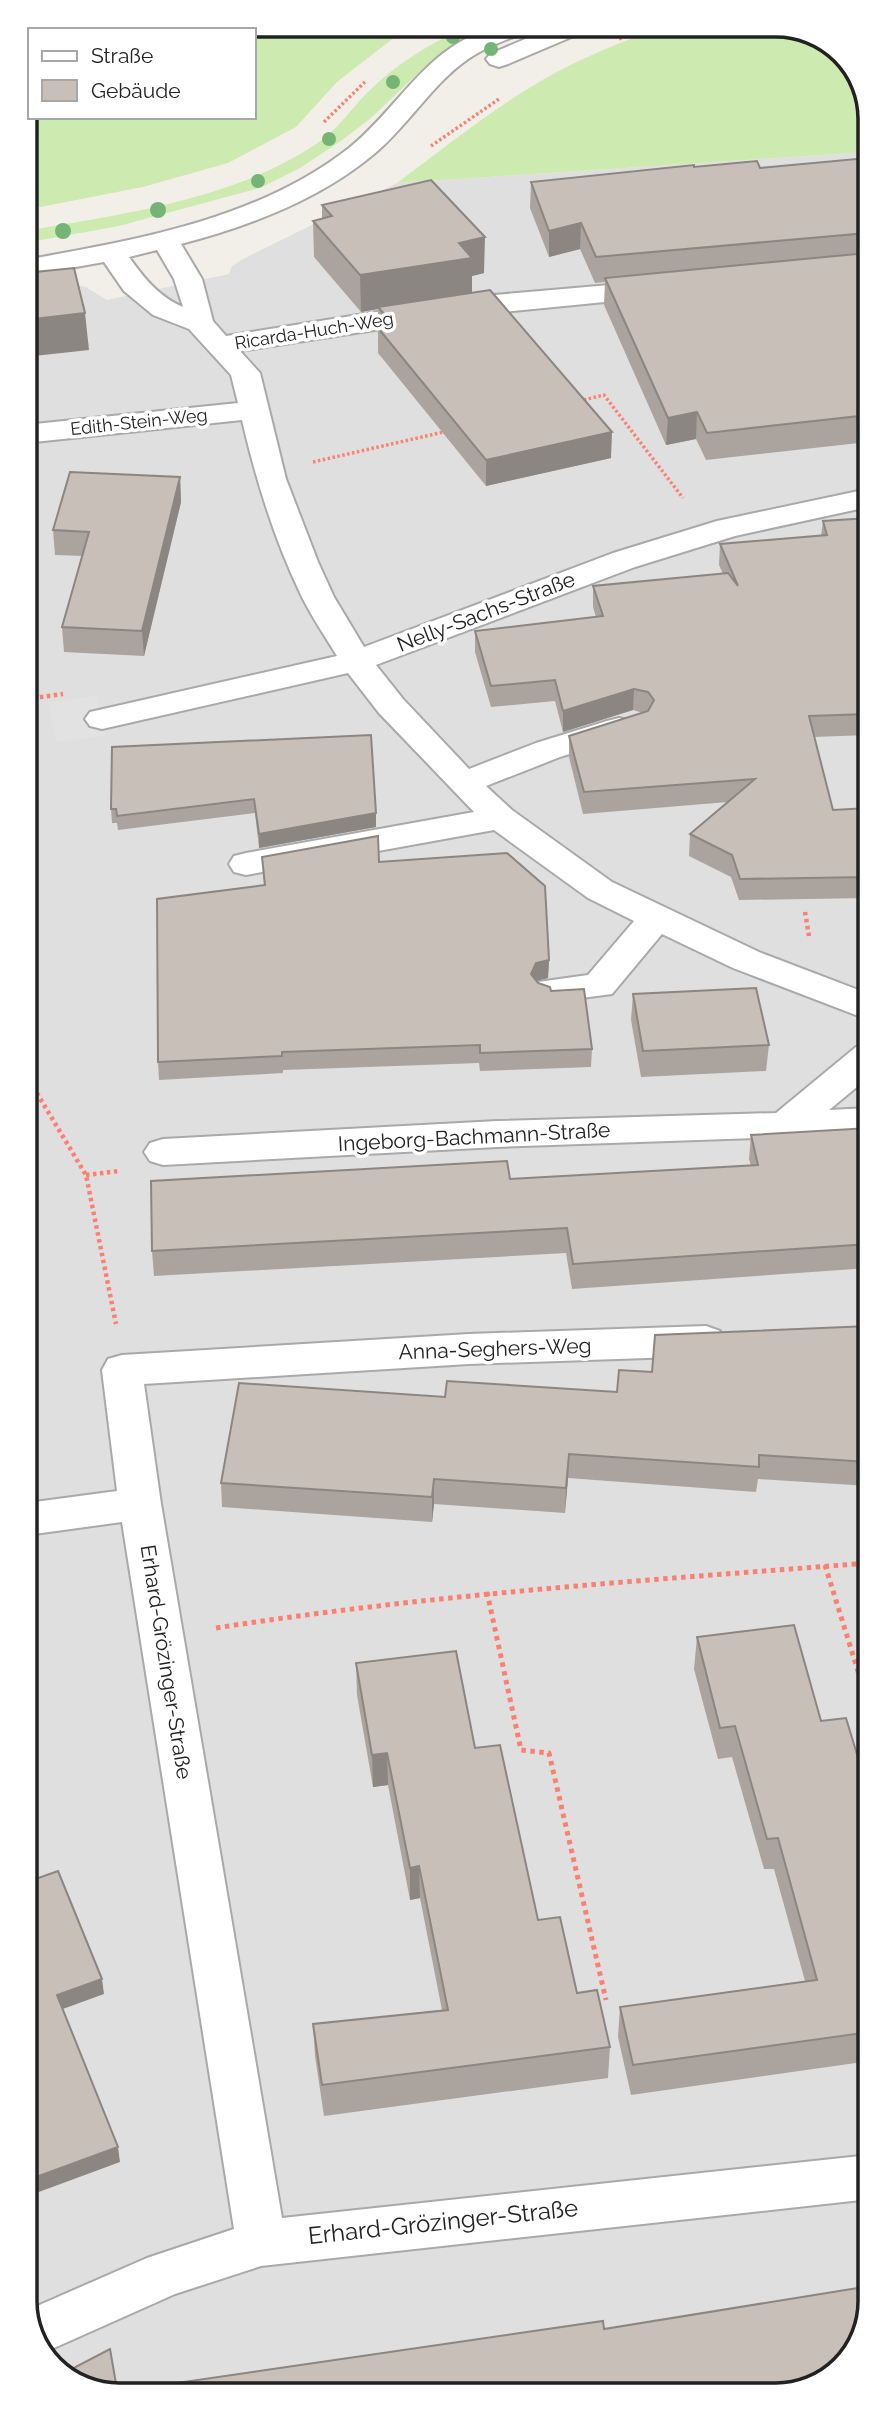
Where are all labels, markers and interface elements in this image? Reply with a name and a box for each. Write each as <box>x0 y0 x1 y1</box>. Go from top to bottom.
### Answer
legend <box>28 28 256 119</box>
text: Straße <box>91 43 153 68</box>
text: Gebäude <box>91 78 181 103</box>
street label: Ricarda-Huch-Weg <box>233 308 395 353</box>
street label: Edith-Stein-Weg <box>69 404 209 439</box>
street label: Nelly-Sachs-Straße <box>393 566 578 657</box>
street label: Ingeborg-Bachmann-Straße <box>337 1117 611 1156</box>
street label: Anna-Seghers-Weg <box>398 1333 592 1364</box>
street label: Erhard-Grözinger-Straße <box>136 1543 197 1781</box>
street label: Erhard-Grözinger-Straße <box>307 2193 579 2250</box>

